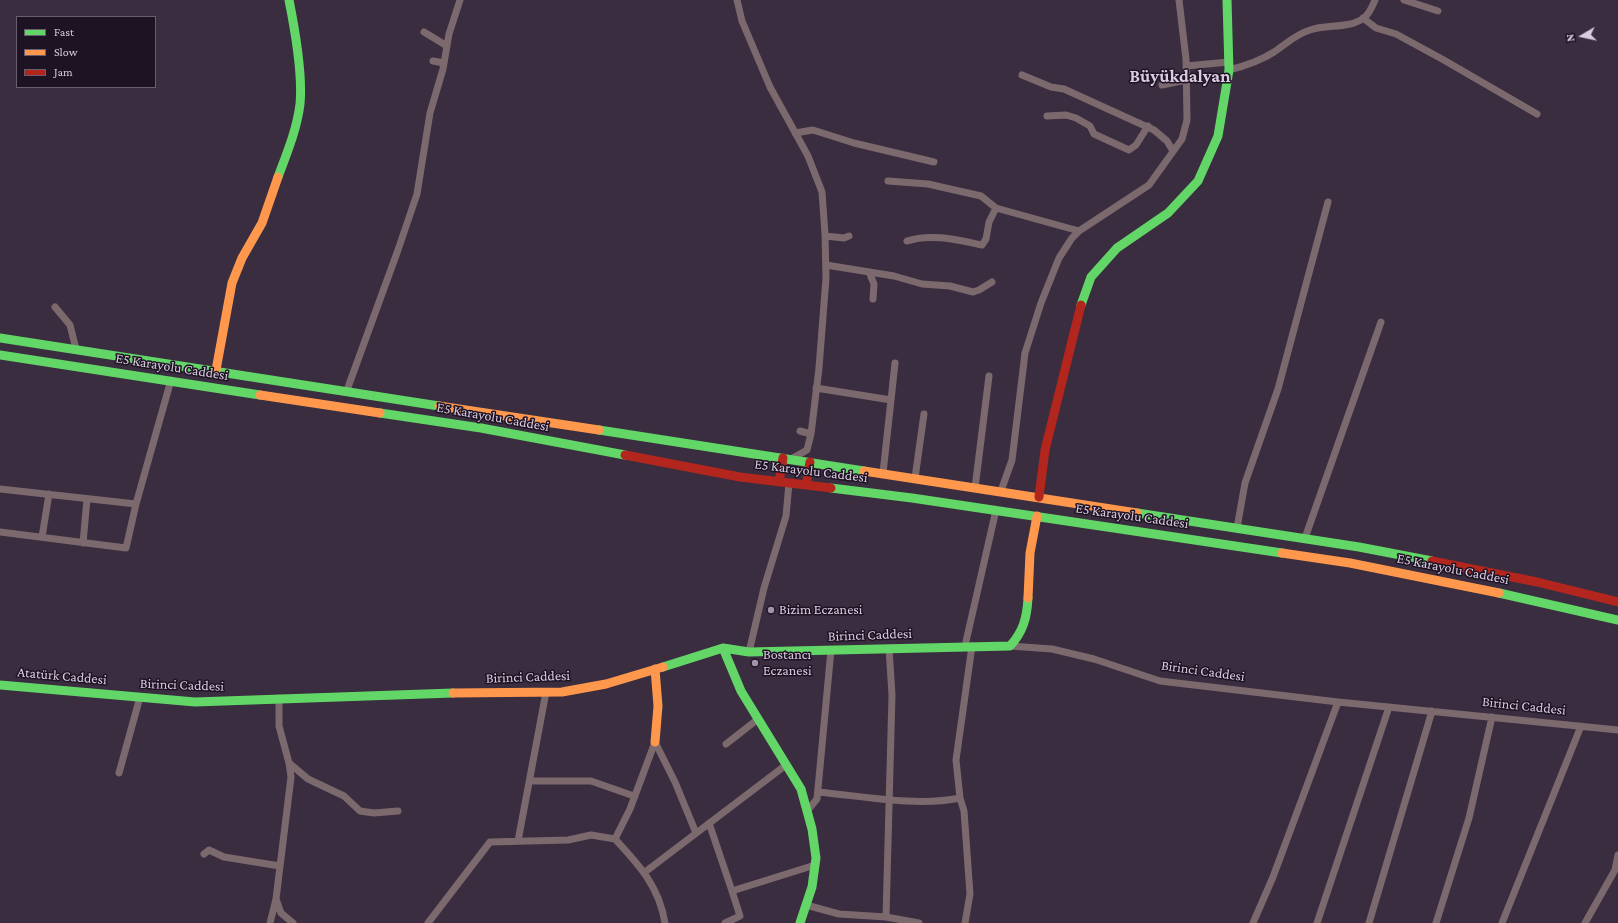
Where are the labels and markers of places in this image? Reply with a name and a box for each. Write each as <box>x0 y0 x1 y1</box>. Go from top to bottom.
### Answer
place label: Bizim Eczanesi <box>779 602 862 618</box>
marker: Bizim Eczanesi <box>766 605 776 615</box>
place label: Bostancı Eczanesi <box>763 647 812 680</box>
marker: Bostancı Eczanesi <box>750 658 760 668</box>

